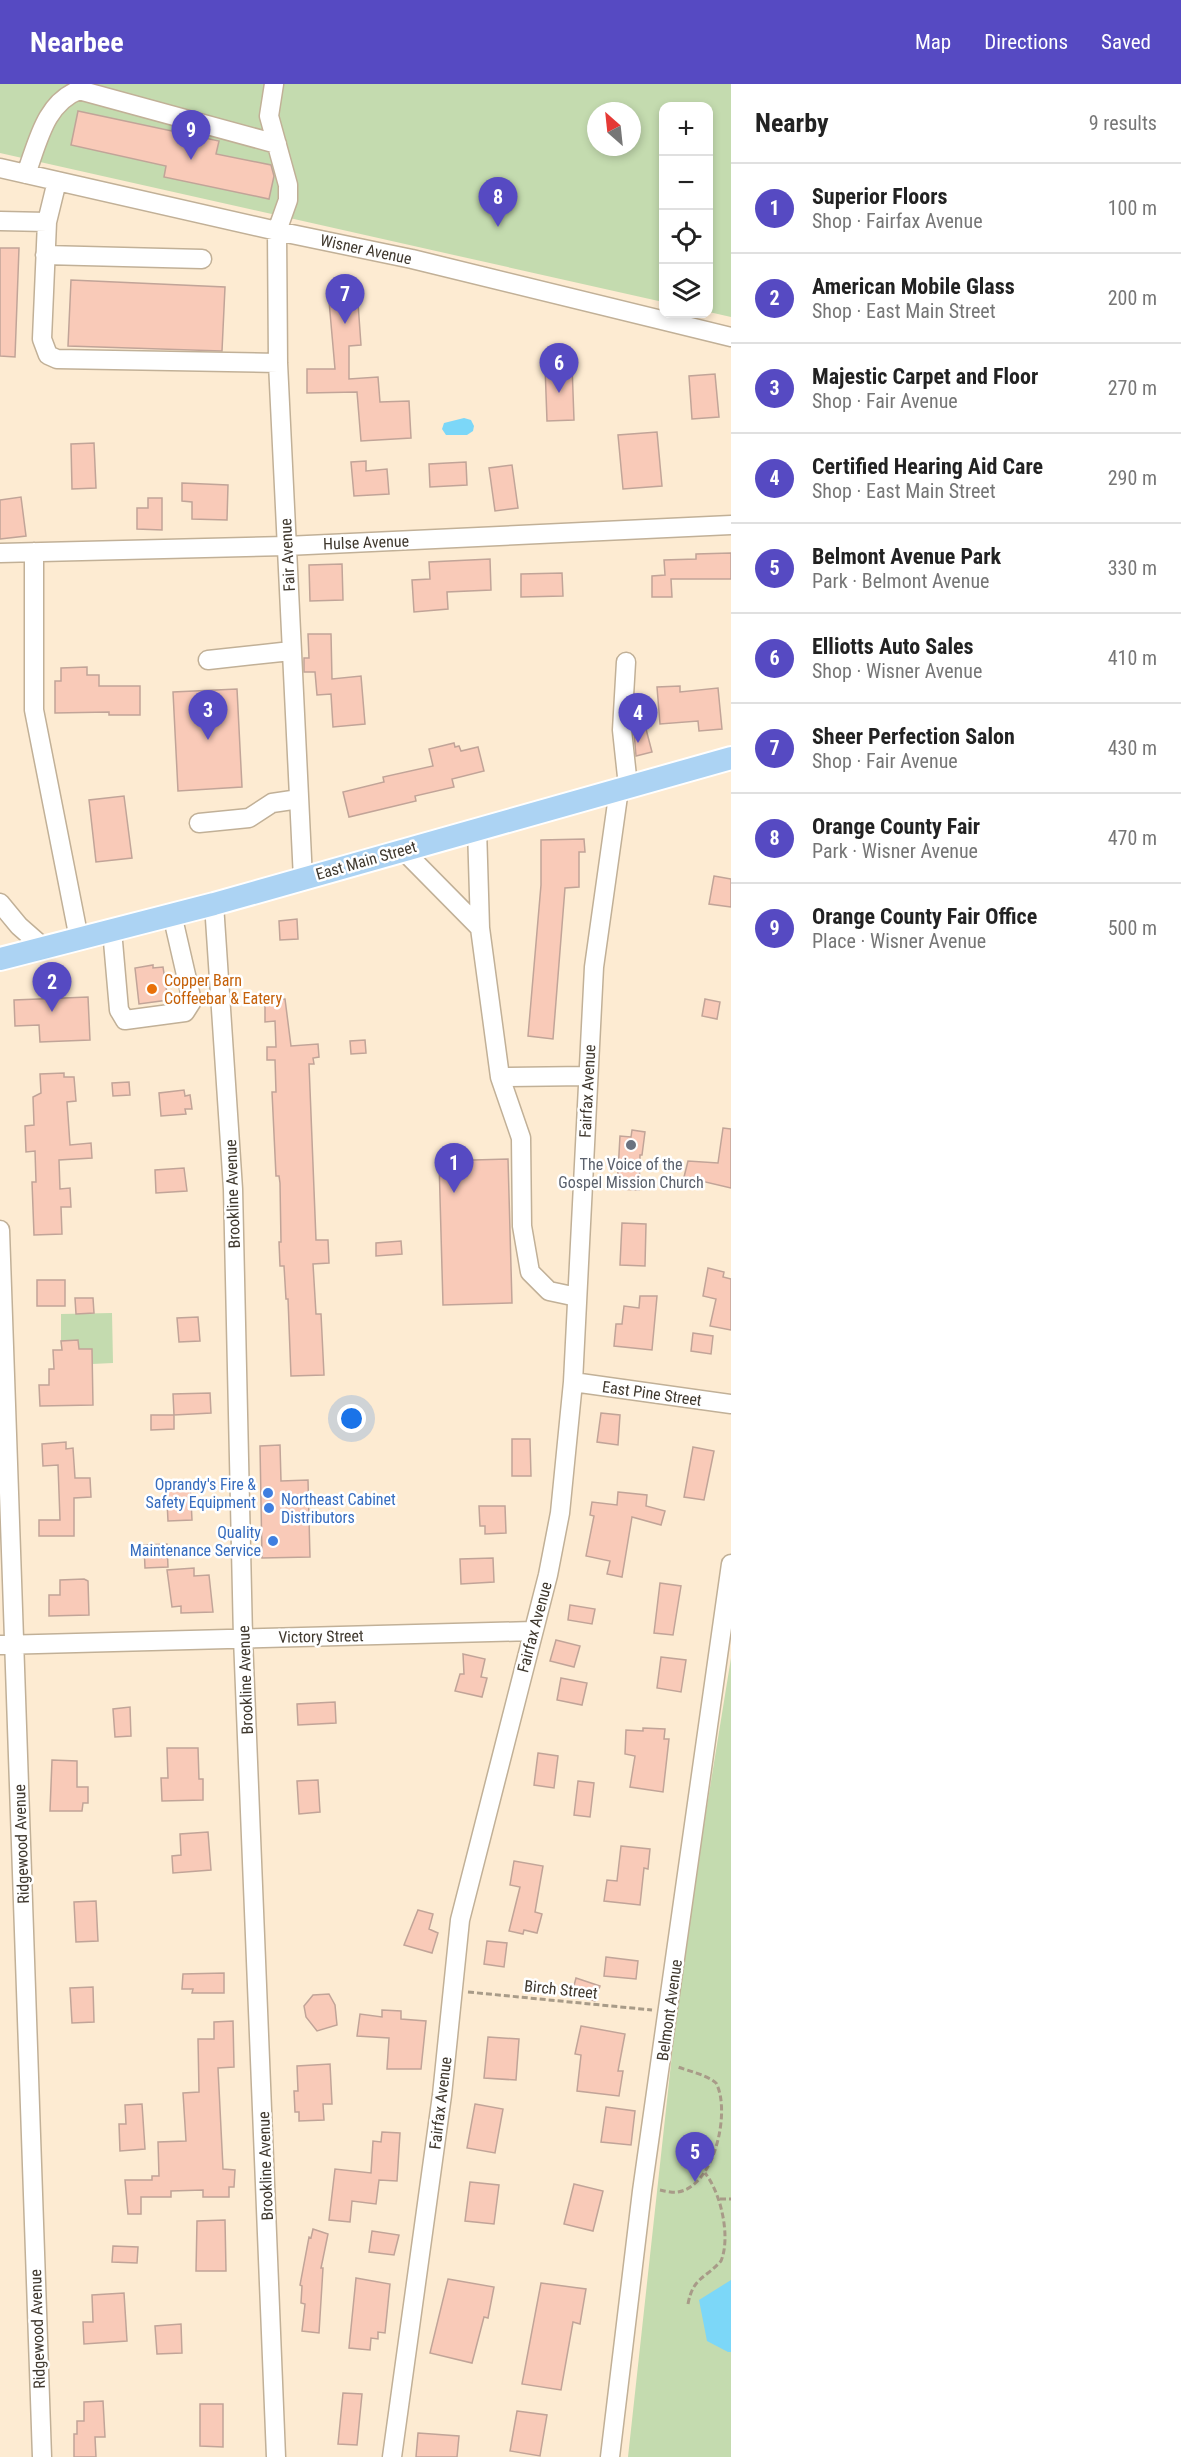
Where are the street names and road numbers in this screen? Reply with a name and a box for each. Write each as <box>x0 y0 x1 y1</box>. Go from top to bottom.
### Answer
street label: Wisner Avenue <box>318 231 413 268</box>
street label: Fair Avenue <box>276 518 299 592</box>
street label: Hulse Avenue <box>323 532 409 553</box>
street label: East Main Street <box>314 837 419 884</box>
street label: Fairfax Avenue <box>576 1044 599 1138</box>
street label: Brookline Avenue <box>221 1139 244 1249</box>
street label: East Pine Street <box>601 1377 703 1410</box>
street label: Fairfax Avenue <box>513 1580 556 1675</box>
street label: Brookline Avenue <box>234 1625 257 1735</box>
street label: Victory Street <box>278 1626 364 1647</box>
street label: Ridgewood Avenue <box>10 1784 33 1904</box>
street label: Belmont Avenue <box>653 1958 686 2062</box>
street label: Birch Street <box>523 1976 599 2003</box>
street label: Fairfax Avenue <box>425 2056 456 2150</box>
street label: Brookline Avenue <box>254 2111 277 2221</box>
street label: Ridgewood Avenue <box>26 2269 49 2389</box>

